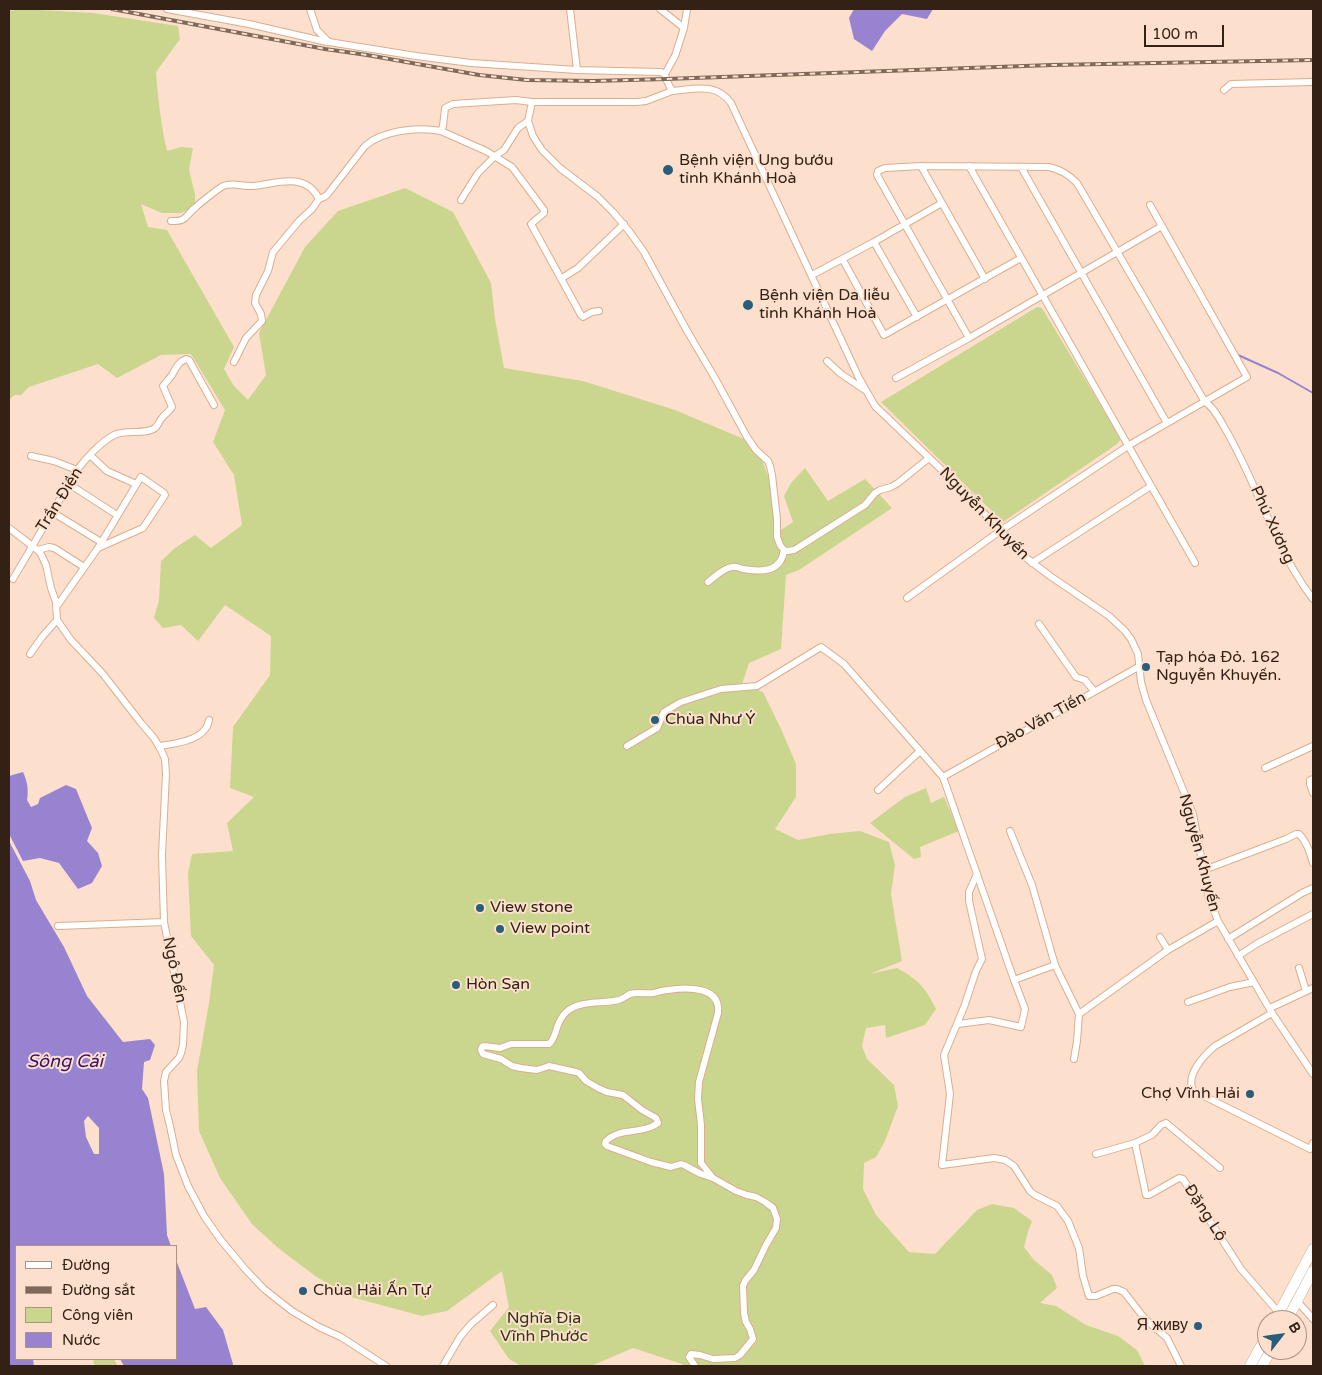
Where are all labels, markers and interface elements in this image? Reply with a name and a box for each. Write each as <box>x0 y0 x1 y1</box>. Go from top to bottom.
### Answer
scale bar <box>1147 15 1227 47</box>
text: 100 m <box>1152 25 1198 43</box>
place label: Bệnh viện Ung bướu tỉnh Khánh Hoà <box>679 151 833 189</box>
marker: Bệnh viện Ung bướu tỉnh Khánh Hoà <box>661 163 675 177</box>
place label: Bệnh viện Da liễu tỉnh Khánh Hoà <box>759 286 890 324</box>
marker: Bệnh viện Da liễu tỉnh Khánh Hoà <box>741 298 755 312</box>
street label: Trần Điền <box>33 464 87 536</box>
street label: Nguyễn Khuyến <box>935 464 1033 564</box>
street label: Phú Xương <box>1246 483 1298 567</box>
place label: Tạp hóa Đỏ. 162 Nguyễn Khuyến. <box>1156 648 1281 686</box>
marker: Tạp hóa Đỏ. 162 Nguyễn Khuyến. <box>1140 661 1152 673</box>
street label: Đào Văn Tiến <box>992 688 1090 754</box>
place label: Chùa Như Ý <box>665 710 755 730</box>
marker: Chùa Như Ý <box>649 714 661 726</box>
street label: Nguyễn Khuyến <box>1174 792 1224 914</box>
place label: View stone <box>490 898 573 918</box>
marker: View stone <box>474 902 486 914</box>
place label: View point <box>510 919 590 939</box>
marker: View point <box>494 923 506 935</box>
street label: Ngô Đến <box>158 935 190 1005</box>
place label: Hòn Sạn <box>466 975 530 995</box>
marker: Hòn Sạn <box>450 979 462 991</box>
water label: Sông Cái <box>27 1051 103 1073</box>
place label: Chợ Vĩnh Hải <box>1141 1084 1240 1104</box>
marker: Chợ Vĩnh Hải <box>1244 1088 1256 1100</box>
street label: Đặng Lộ <box>1180 1181 1230 1245</box>
legend <box>15 1245 178 1360</box>
text: Đường <box>62 1256 110 1274</box>
text: Đường sắt <box>62 1281 135 1299</box>
place label: Chùa Hải Ấn Tự <box>313 1281 430 1301</box>
marker: Chùa Hải Ấn Tự <box>297 1285 309 1297</box>
text: Công viên <box>62 1306 133 1324</box>
park label: Nghĩa Địa Vĩnh Phước <box>500 1309 588 1347</box>
north arrow <box>1257 1310 1307 1360</box>
place label: Я живу <box>1136 1316 1188 1336</box>
text: B <box>1285 1319 1304 1336</box>
marker: Я живу <box>1192 1320 1204 1332</box>
text: Nước <box>62 1331 100 1349</box>

